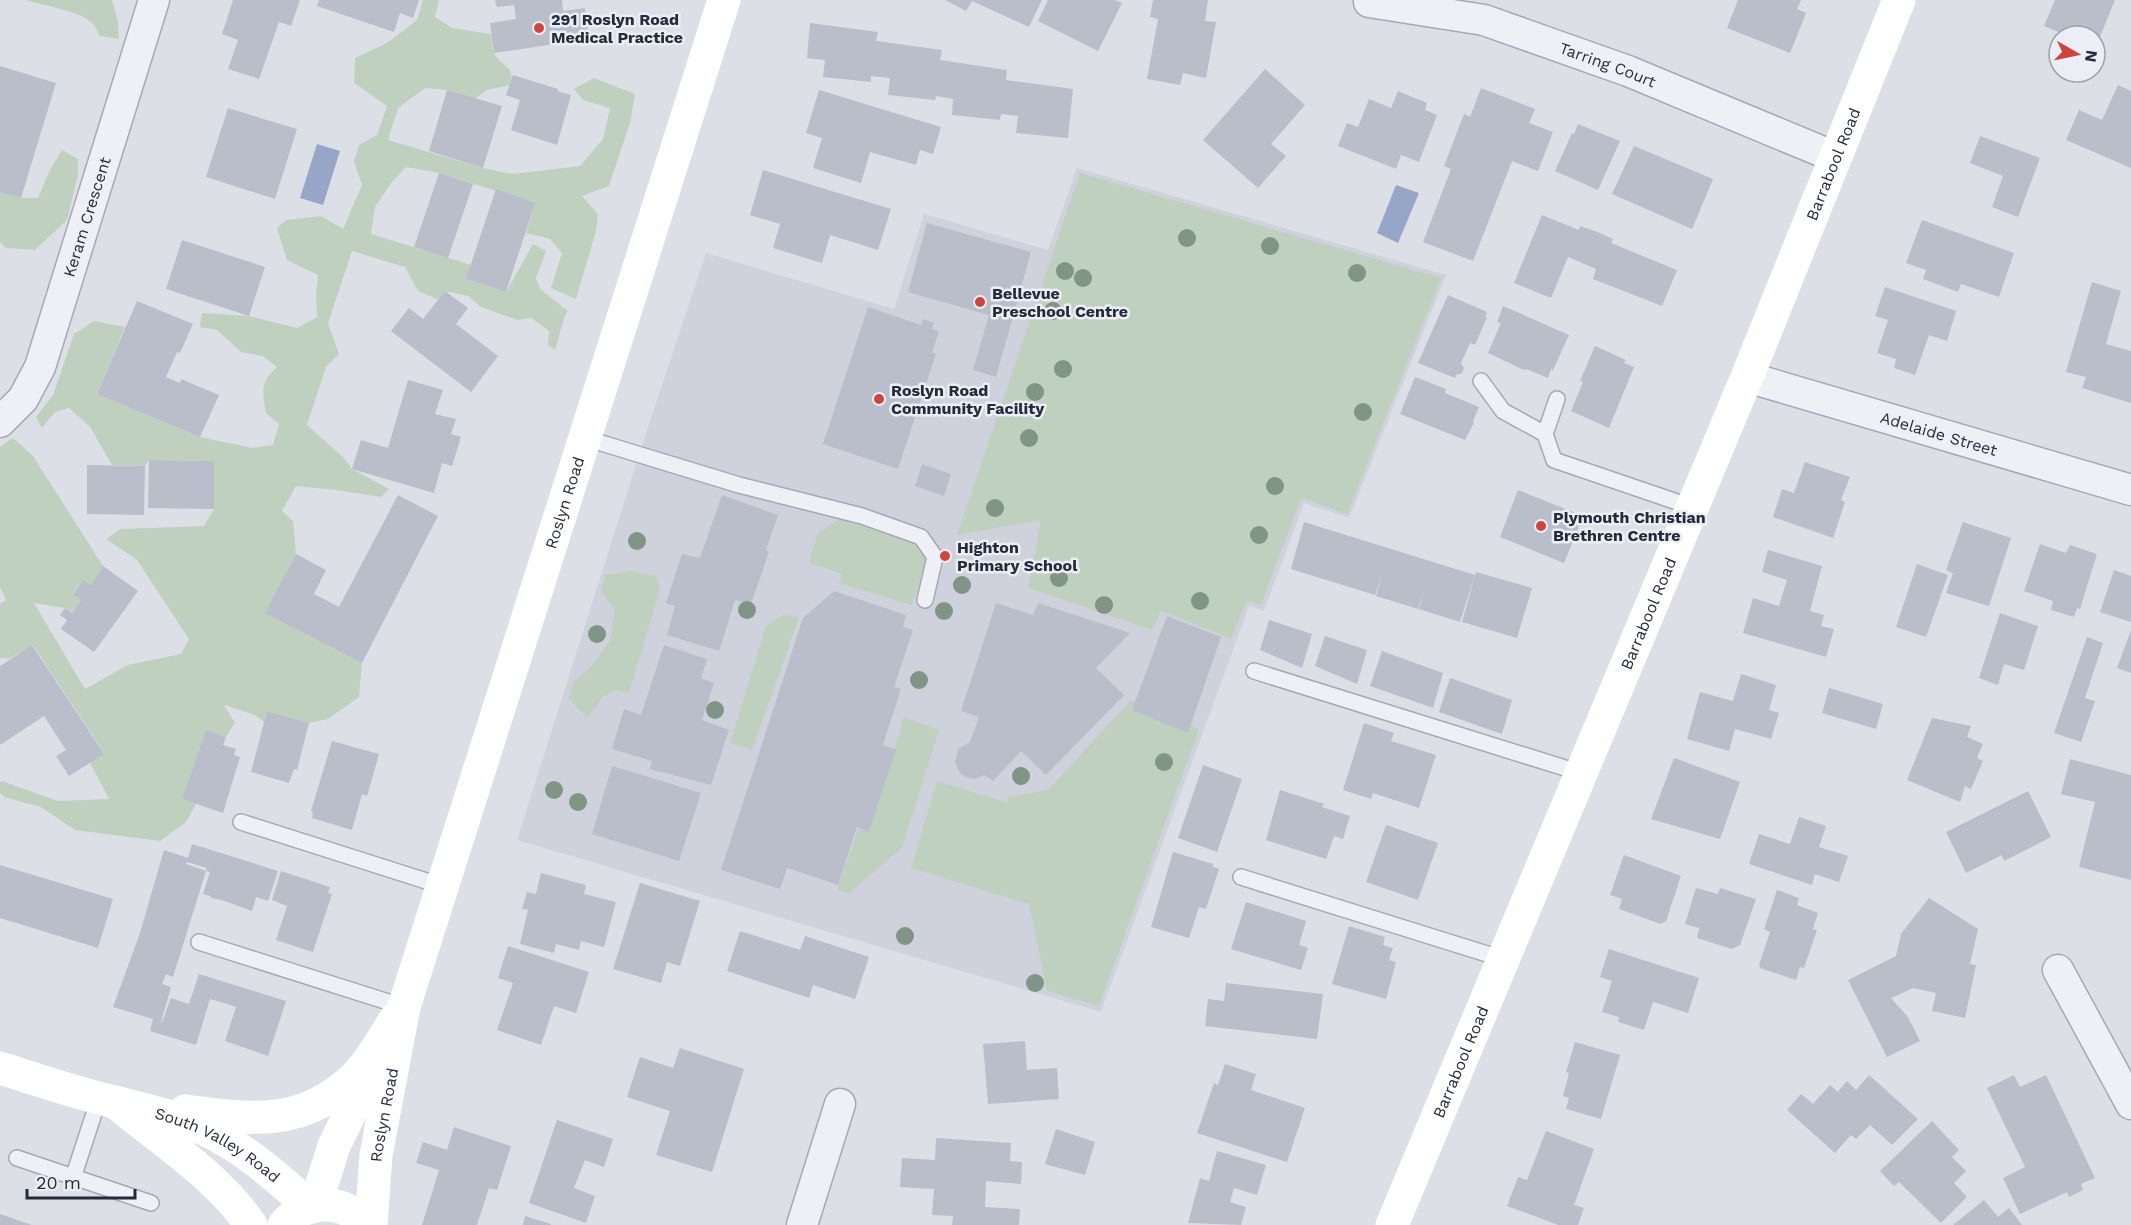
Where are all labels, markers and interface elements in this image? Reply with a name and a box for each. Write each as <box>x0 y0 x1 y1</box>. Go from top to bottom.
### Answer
place label: 291 Roslyn Road Medical Practice <box>551 10 683 47</box>
marker: 291 Roslyn Road Medical Practice <box>532 21 546 35</box>
north arrow <box>2047 24 2107 84</box>
street label: Tarring Court <box>1557 38 1659 92</box>
text: N <box>2081 49 2102 64</box>
street label: Barrabool Road <box>1802 105 1865 223</box>
street label: Keram Crescent <box>60 154 115 279</box>
place label: Bellevue Preschool Centre <box>992 284 1128 321</box>
marker: Bellevue Preschool Centre <box>973 295 987 309</box>
place label: Roslyn Road Community Facility <box>891 381 1045 418</box>
marker: Roslyn Road Community Facility <box>872 392 886 406</box>
street label: Adelaide Street <box>1878 408 2000 460</box>
street label: Roslyn Road <box>541 454 588 551</box>
place label: Plymouth Christian Brethren Centre <box>1553 508 1706 545</box>
marker: Plymouth Christian Brethren Centre <box>1534 519 1548 533</box>
place label: Highton Primary School <box>957 538 1078 575</box>
marker: Highton Primary School <box>938 549 952 563</box>
street label: Barrabool Road <box>1617 555 1680 672</box>
street label: Barrabool Road <box>1429 1003 1493 1121</box>
street label: Roslyn Road <box>367 1066 402 1163</box>
street label: South Valley Road <box>153 1104 284 1186</box>
scale bar <box>27 1162 135 1200</box>
text: 20 m <box>36 1172 81 1193</box>

